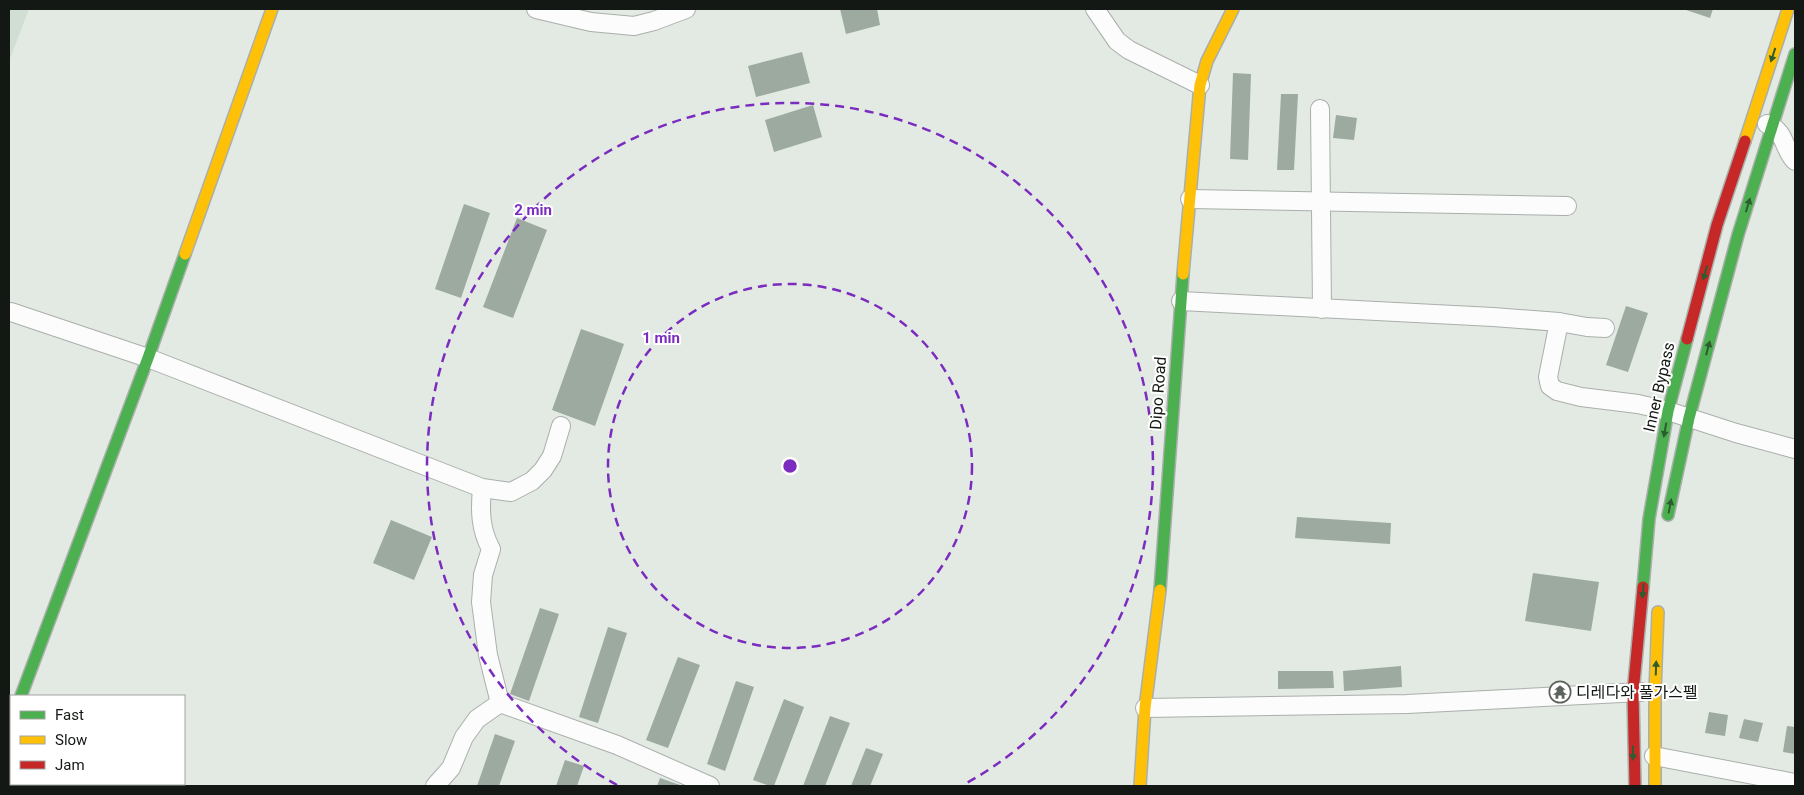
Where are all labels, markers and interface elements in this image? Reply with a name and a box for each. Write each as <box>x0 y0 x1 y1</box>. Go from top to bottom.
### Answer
one-way arrow <box>1769 48 1777 63</box>
one-way arrow <box>1744 197 1752 212</box>
text: 2 min <box>514 201 552 219</box>
one-way arrow <box>1700 265 1708 280</box>
text: 1 min <box>642 329 680 347</box>
street label: Inner Bypass <box>1639 340 1679 434</box>
one-way arrow <box>1704 340 1712 356</box>
street label: Dipo Road <box>1146 356 1170 430</box>
one-way arrow <box>1660 422 1668 438</box>
centre of rings <box>781 457 799 475</box>
one-way arrow <box>1666 498 1674 514</box>
one-way arrow <box>1639 583 1647 599</box>
one-way arrow <box>1652 659 1660 675</box>
temple icon: 디레다와 풀가스펠 <box>1548 680 1572 704</box>
place label: 디레다와 풀가스펠 <box>1576 683 1698 702</box>
legend <box>10 695 185 785</box>
text: Fast <box>55 706 84 724</box>
text: Slow <box>55 731 87 749</box>
one-way arrow <box>1630 745 1638 761</box>
text: Jam <box>55 756 85 774</box>

